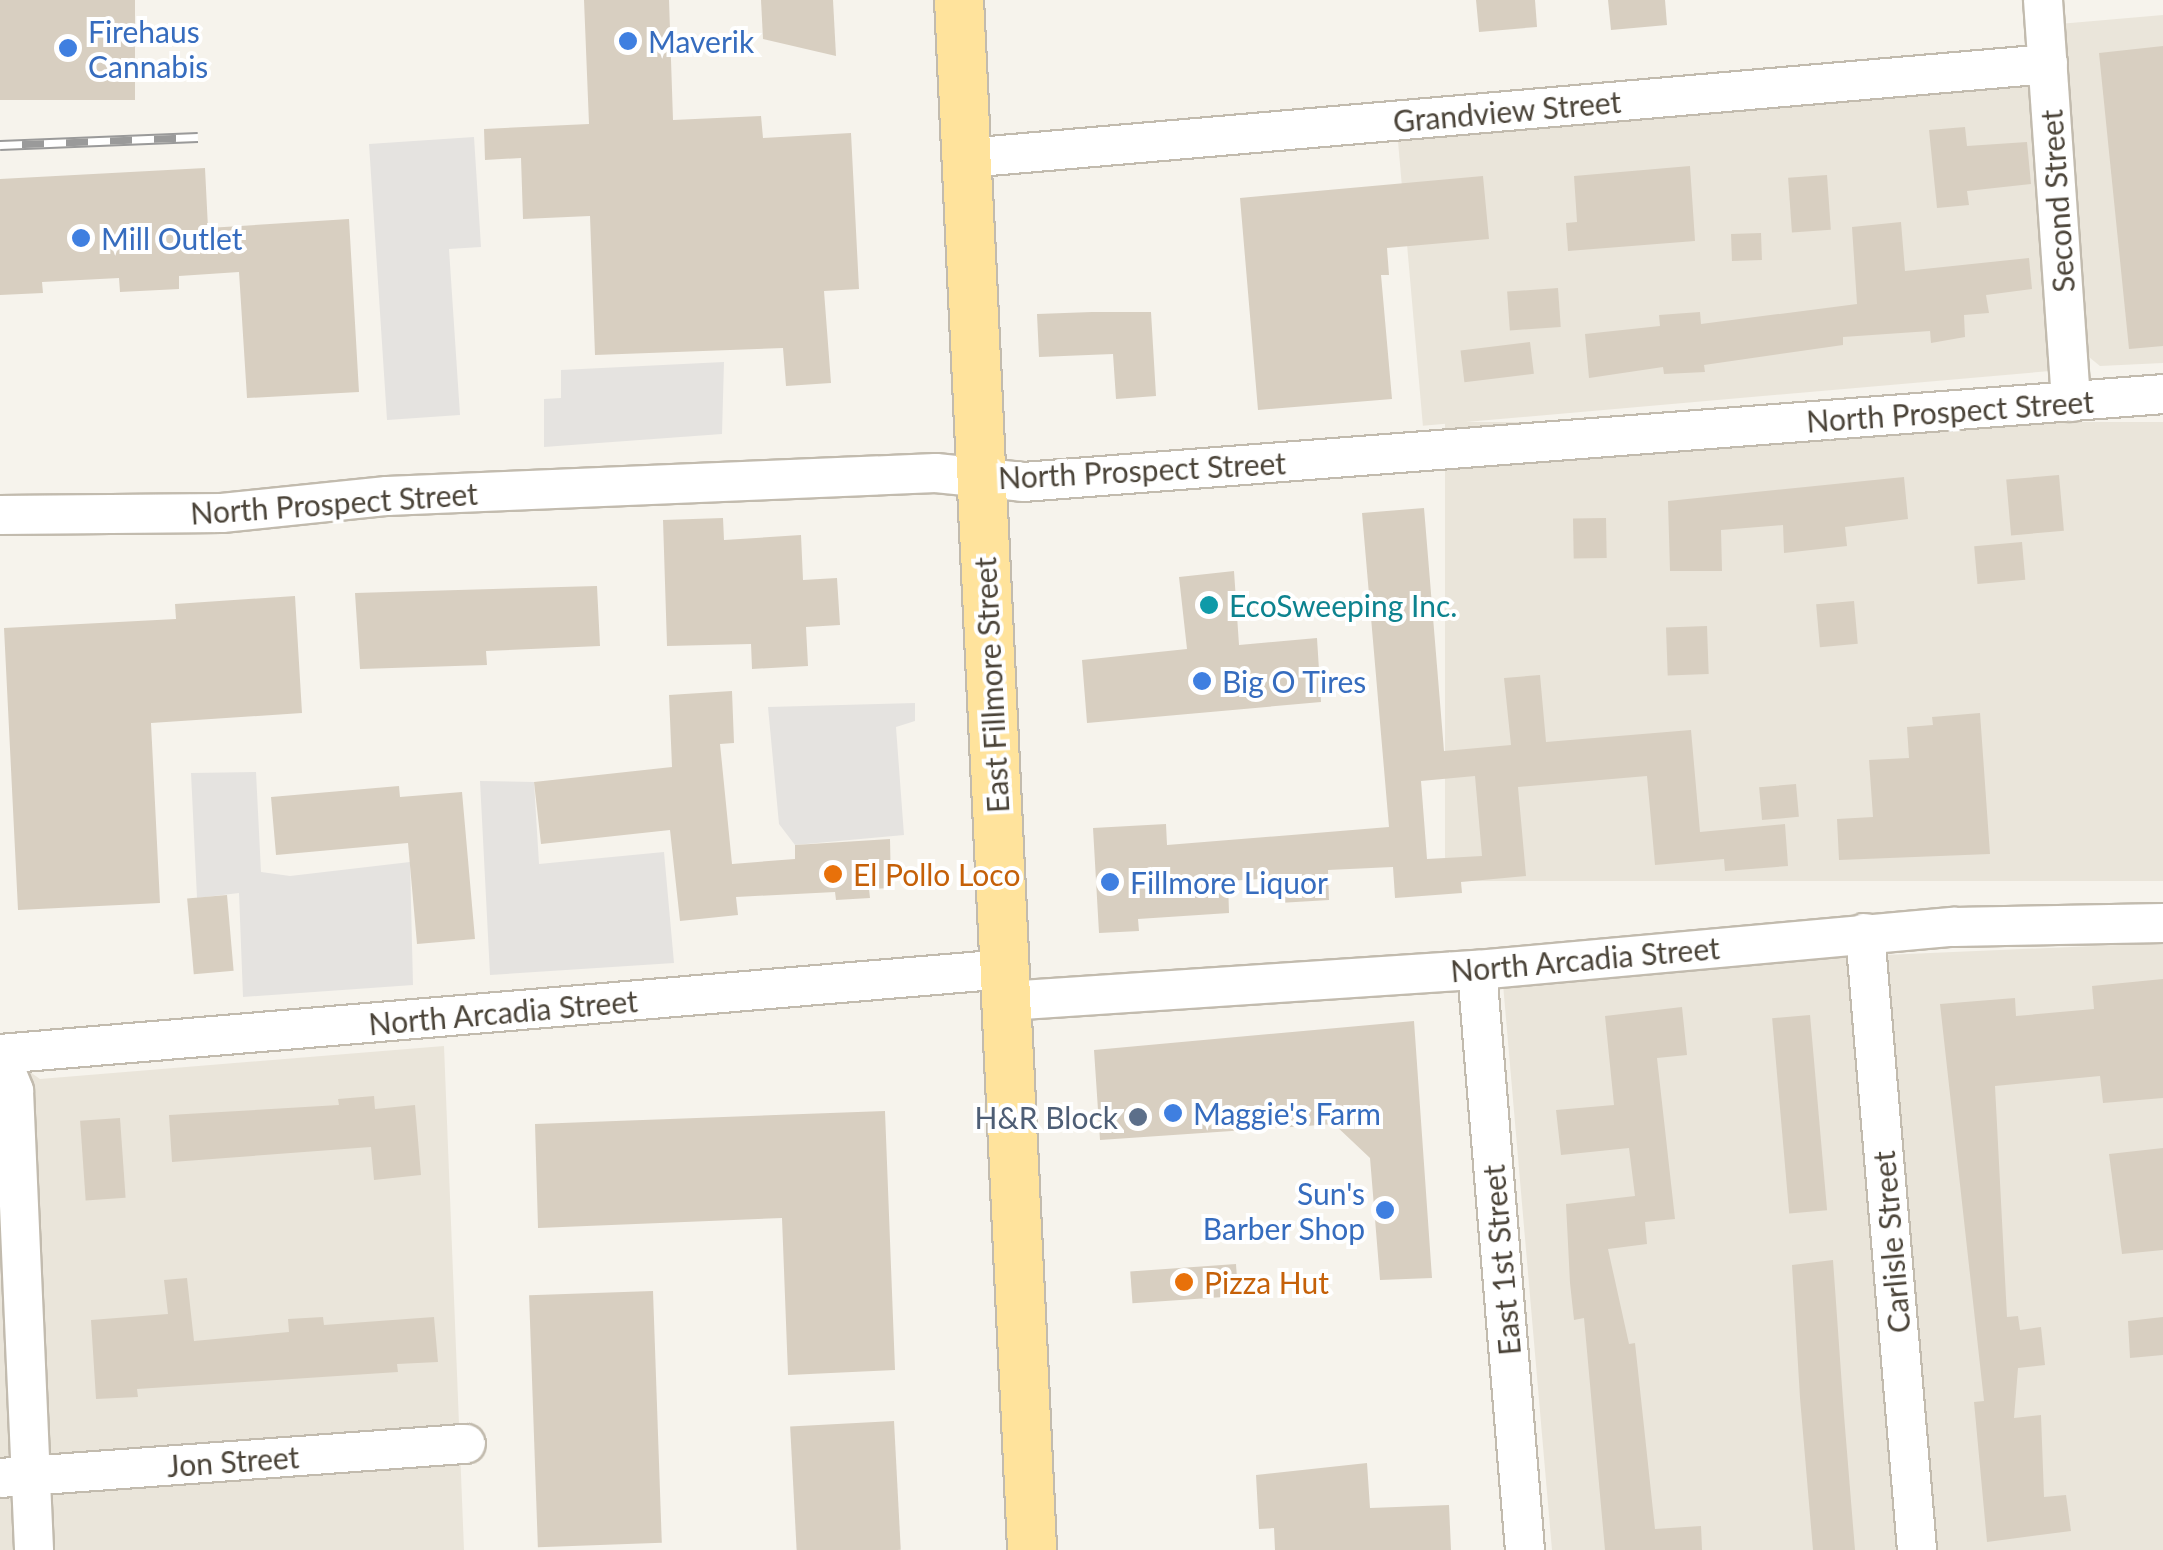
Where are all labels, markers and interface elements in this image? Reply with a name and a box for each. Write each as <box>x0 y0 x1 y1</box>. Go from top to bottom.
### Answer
place label: Firehaus Cannabis <box>88 13 208 84</box>
place label: Maverik <box>648 23 754 59</box>
marker: Maverik <box>617 30 639 52</box>
marker: Firehaus Cannabis <box>57 37 79 59</box>
street label: Grandview Street <box>1391 83 1623 139</box>
street label: Second Street <box>2033 108 2081 294</box>
place label: Mill Outlet <box>101 220 243 256</box>
marker: Mill Outlet <box>70 227 92 249</box>
street label: North Prospect Street <box>1805 383 2095 439</box>
street label: North Prospect Street <box>997 444 1287 496</box>
street label: North Prospect Street <box>189 475 479 531</box>
street label: East Fillmore Street <box>966 556 1016 814</box>
place label: EcoSweeping Inc. <box>1229 587 1457 623</box>
marker: EcoSweeping Inc. <box>1198 594 1220 616</box>
place label: Big O Tires <box>1222 663 1367 699</box>
marker: Big O Tires <box>1191 670 1213 692</box>
place label: El Pollo Loco <box>853 856 1020 892</box>
marker: El Pollo Loco <box>822 863 844 885</box>
place label: Fillmore Liquor <box>1130 864 1328 900</box>
marker: Fillmore Liquor <box>1099 871 1121 893</box>
street label: North Arcadia Street <box>1448 929 1722 989</box>
street label: North Arcadia Street <box>366 982 640 1042</box>
place label: Maggie's Farm <box>1193 1095 1381 1131</box>
place label: H&R Block <box>975 1099 1118 1135</box>
marker: Maggie's Farm <box>1162 1102 1184 1124</box>
marker: H&R Block <box>1127 1106 1149 1128</box>
street label: Carlisle Street <box>1865 1149 1917 1335</box>
street label: East 1st Street <box>1475 1163 1527 1357</box>
place label: Sun's Barber Shop <box>1202 1175 1365 1246</box>
marker: Sun's Barber Shop <box>1374 1199 1396 1221</box>
place label: Pizza Hut <box>1204 1264 1329 1300</box>
marker: Pizza Hut <box>1173 1271 1195 1293</box>
street label: Jon Street <box>166 1438 300 1484</box>

